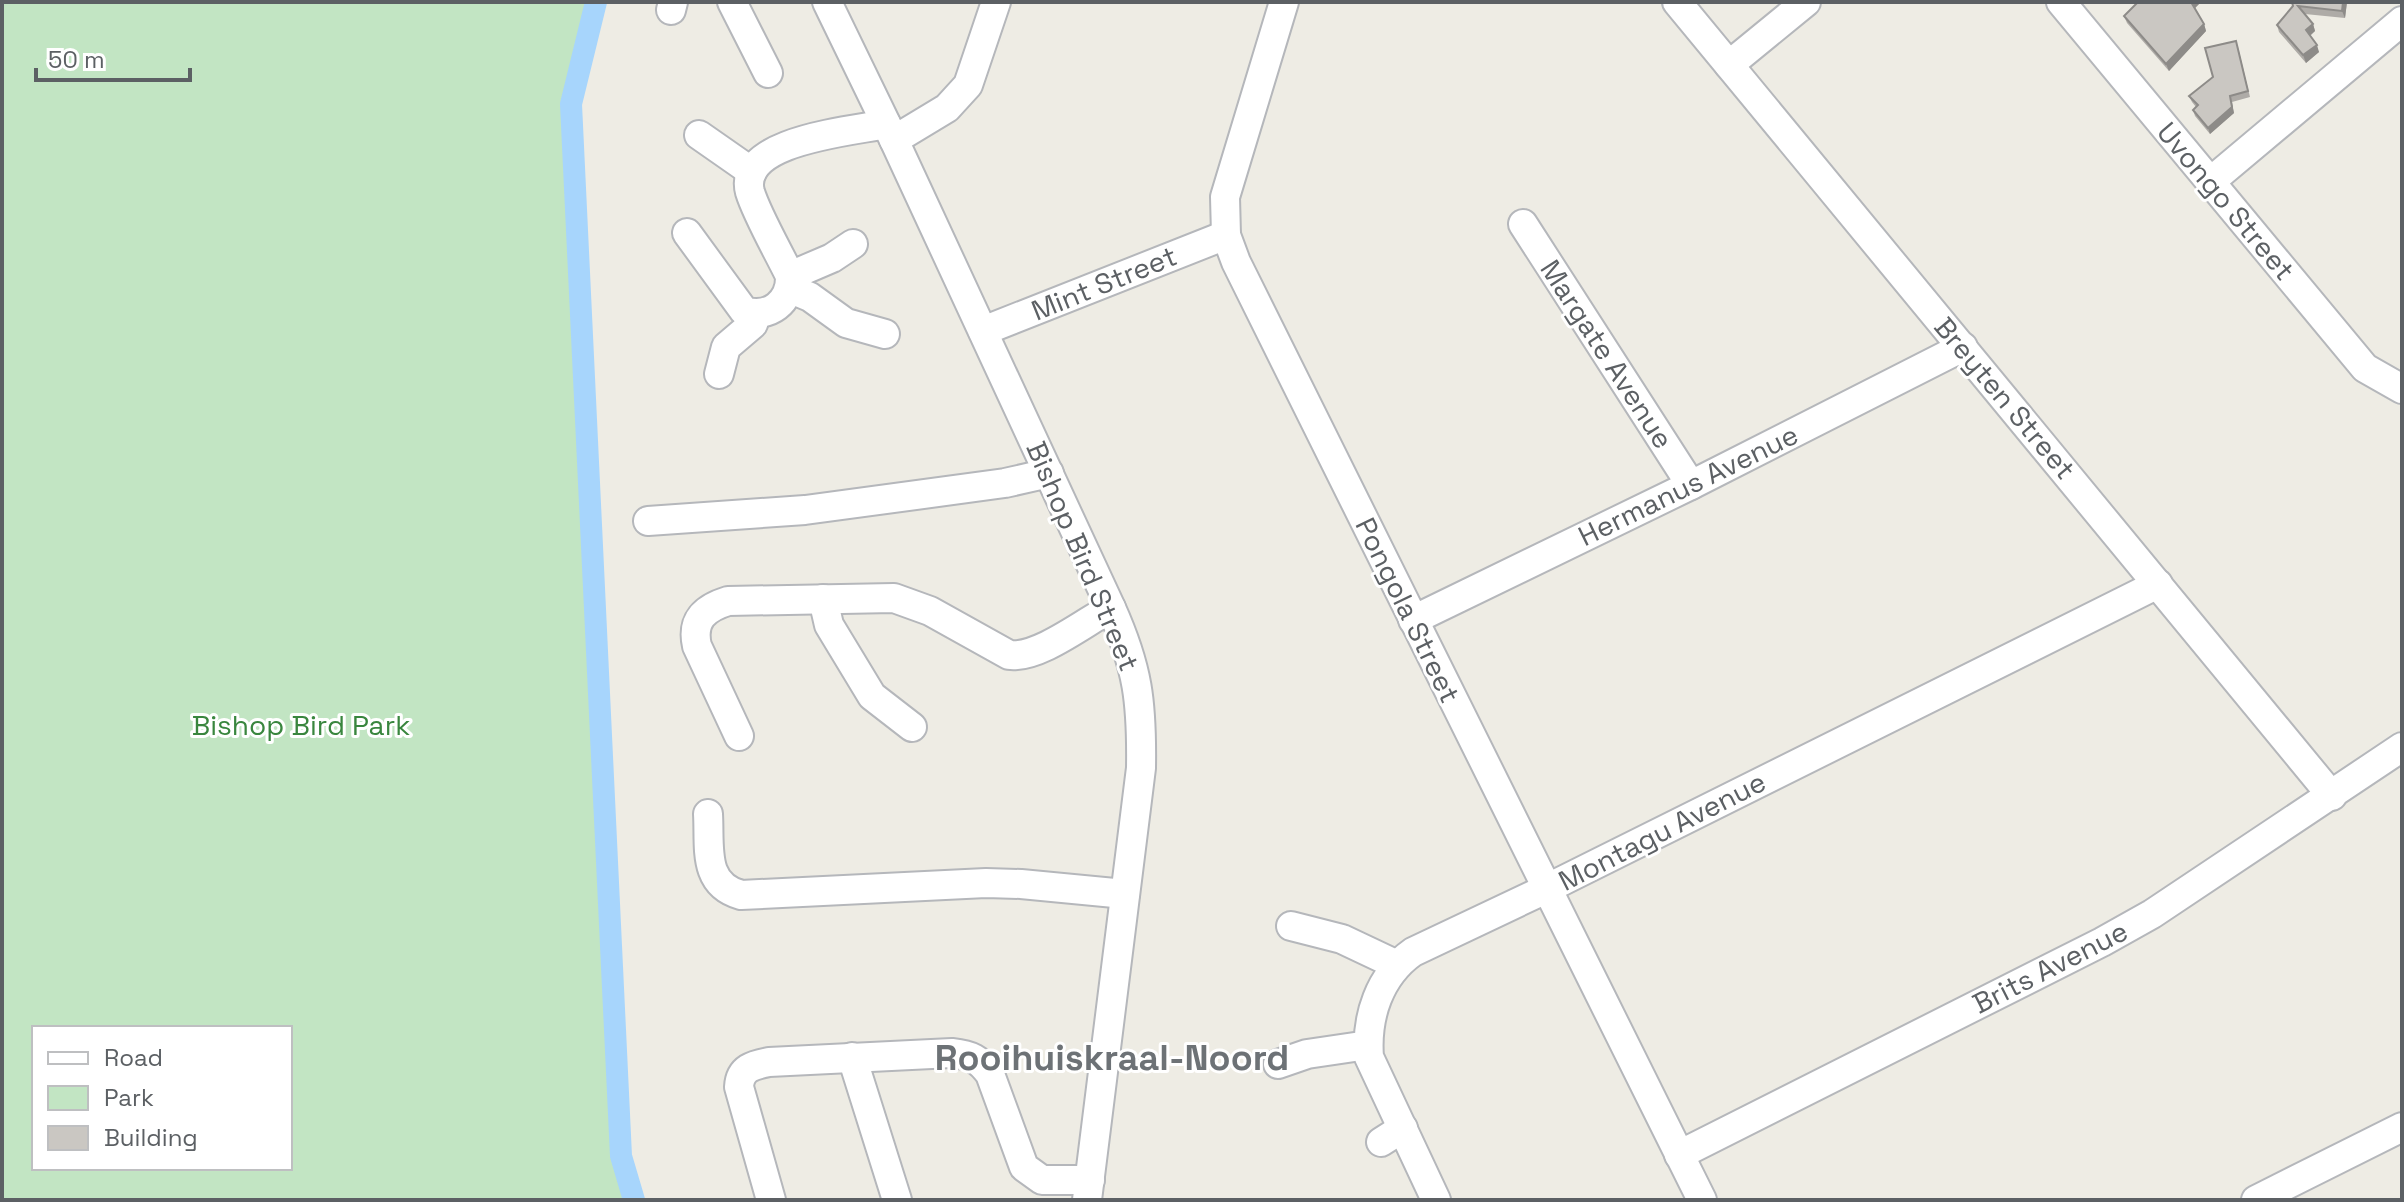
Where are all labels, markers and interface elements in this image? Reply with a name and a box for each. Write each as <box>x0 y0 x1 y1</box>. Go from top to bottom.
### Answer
scale bar <box>36 32 190 82</box>
text: 50 m <box>48 44 105 75</box>
street label: Uvongo Street <box>2149 114 2303 288</box>
street label: Mint Street <box>1026 238 1182 328</box>
street label: Margate Avenue <box>1532 253 1682 455</box>
street label: Breyten Street <box>1927 309 2083 487</box>
street label: Hermanus Avenue <box>1572 416 1804 554</box>
street label: Bishop Bird Street <box>1018 436 1148 676</box>
street label: Pongola Street <box>1348 511 1468 709</box>
park label: Bishop Bird Park <box>192 707 410 743</box>
street label: Montagu Avenue <box>1552 763 1772 899</box>
street label: Brits Avenue <box>1966 913 2134 1021</box>
legend <box>32 1026 292 1170</box>
district label: Rooihuiskraal-Noord <box>935 1035 1289 1081</box>
text: Road <box>104 1042 163 1073</box>
text: Park <box>104 1082 154 1113</box>
text: Building <box>104 1122 198 1153</box>

